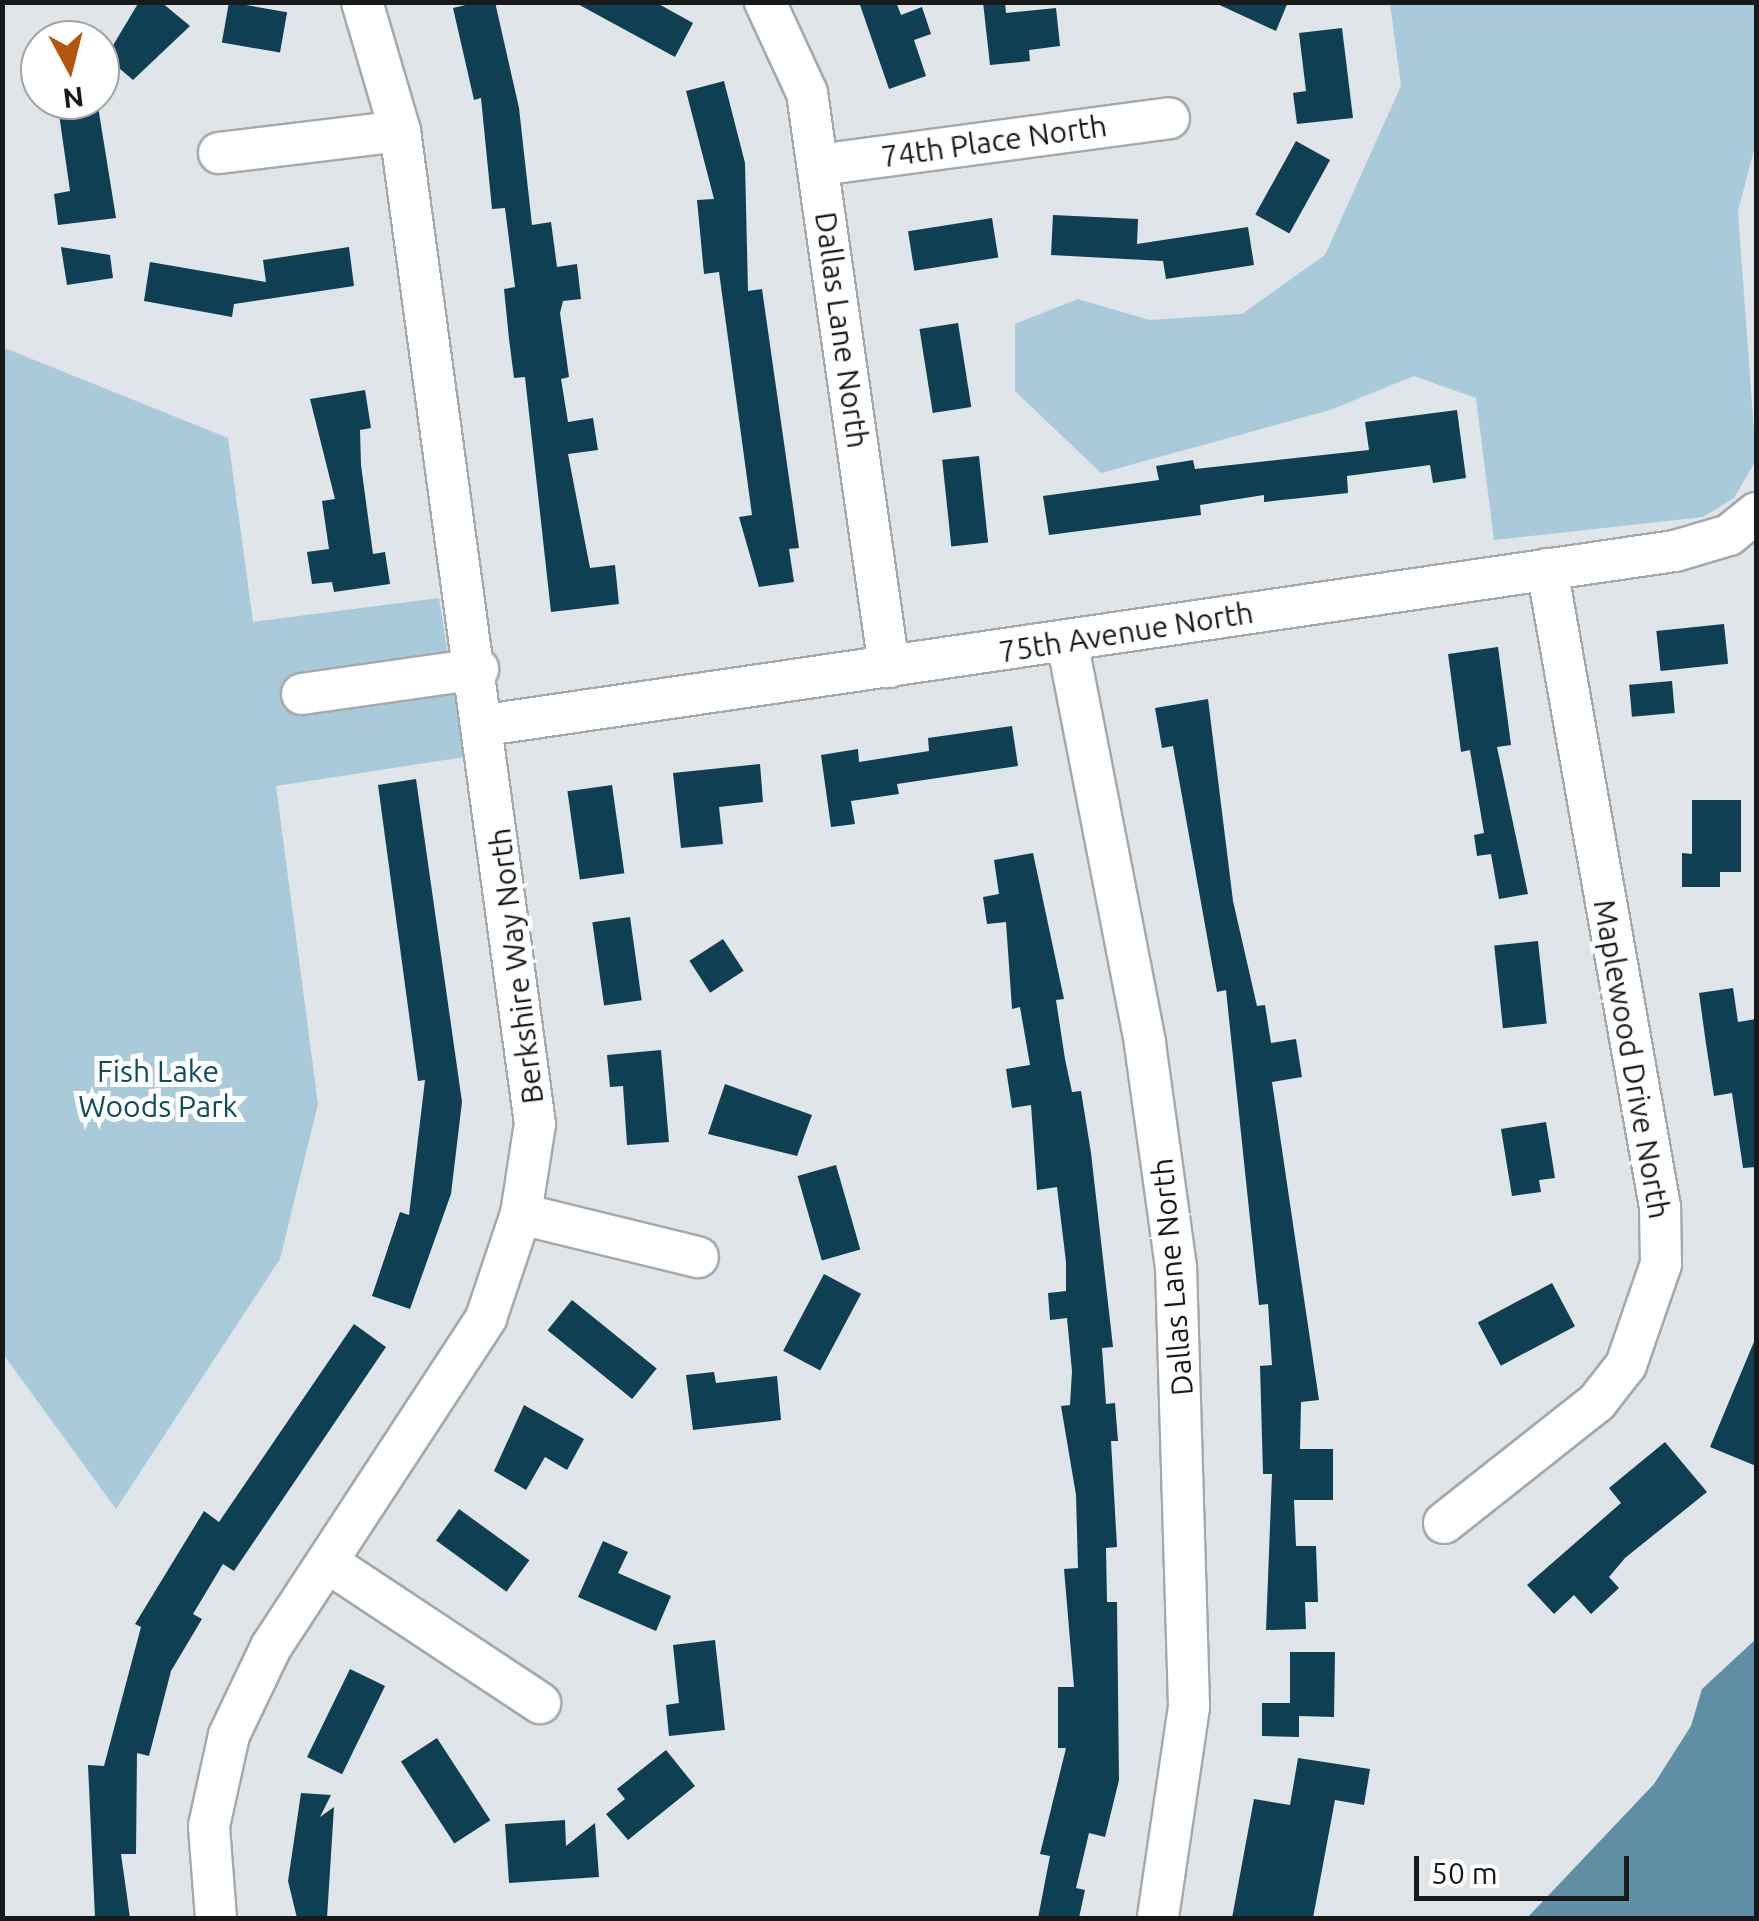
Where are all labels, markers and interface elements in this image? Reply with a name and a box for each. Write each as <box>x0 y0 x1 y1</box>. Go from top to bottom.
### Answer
north arrow <box>20 20 120 120</box>
text: N <box>61 82 86 115</box>
street label: 74th Place North <box>879 107 1109 175</box>
street label: Dallas Lane North <box>808 210 876 450</box>
street label: 75th Avenue North <box>996 594 1256 670</box>
street label: Berkshire Way North <box>481 826 551 1106</box>
street label: Maplewood Drive North <box>1586 897 1678 1221</box>
park label: Fish Lake Woods Park <box>78 1053 238 1124</box>
street label: Dallas Lane North <box>1144 1157 1200 1397</box>
scale bar <box>1419 1836 1634 1898</box>
text: 50 m <box>1431 1856 1498 1890</box>

